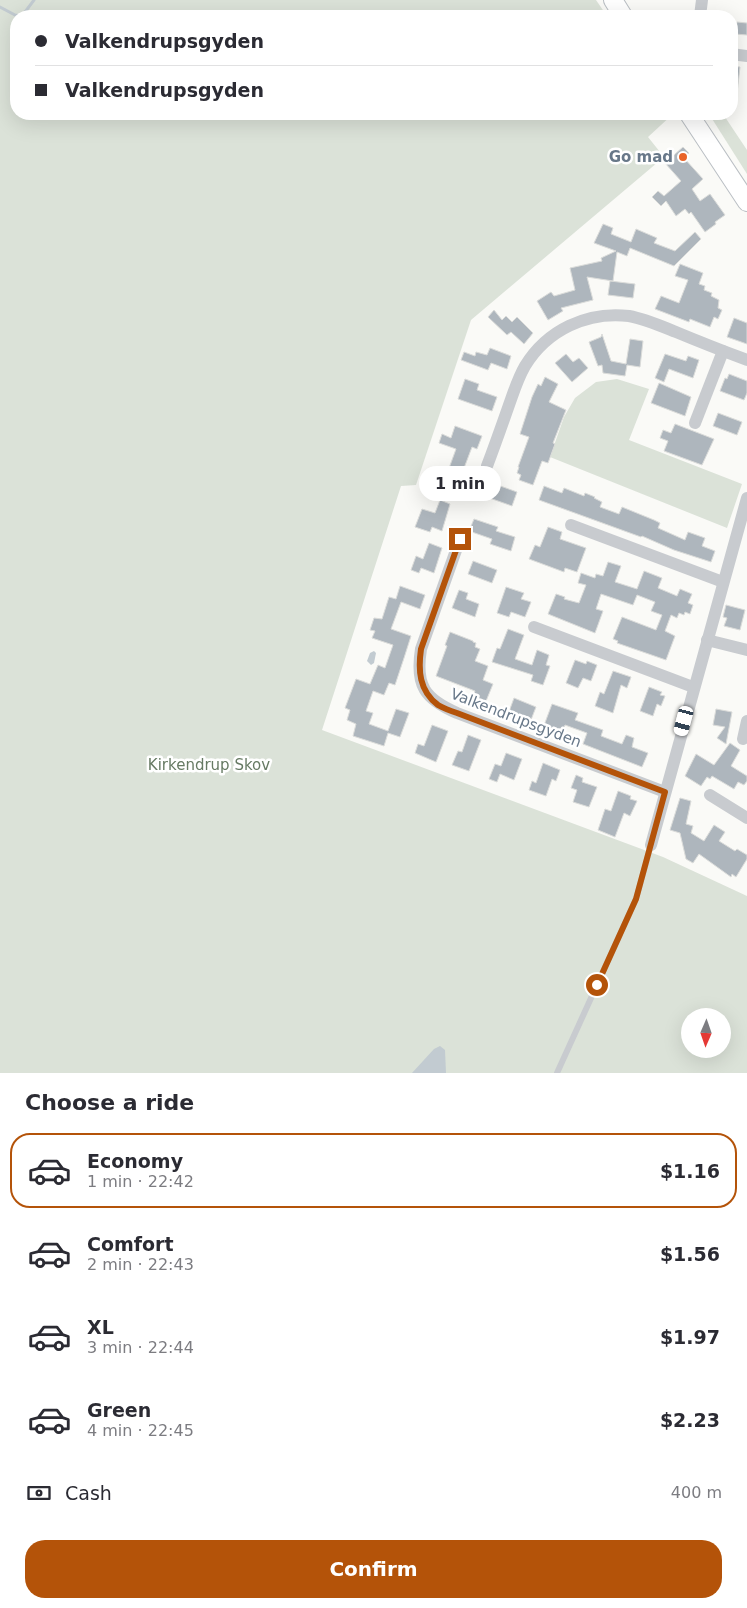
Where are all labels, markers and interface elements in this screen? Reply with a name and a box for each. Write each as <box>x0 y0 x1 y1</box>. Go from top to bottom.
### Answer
text: Valkendrupsgyden <box>65 30 264 52</box>
text: Valkendrupsgyden <box>65 79 264 101</box>
place label: Go mad <box>609 148 673 166</box>
marker: Go mad <box>677 151 689 163</box>
callout: 1 min <box>419 466 501 502</box>
text: 1 min <box>435 474 485 493</box>
route end <box>449 528 471 550</box>
street label: Valkendrupsgyden <box>448 685 584 751</box>
car <box>672 705 695 737</box>
park label: Kirkendrup Skov <box>148 756 270 774</box>
route start <box>586 974 608 996</box>
north arrow <box>681 1008 731 1058</box>
map controls <box>681 1008 731 1058</box>
text: Choose a ride <box>25 1090 194 1115</box>
icon: car <box>27 1148 72 1193</box>
text: Economy <box>87 1150 183 1172</box>
text: $1.16 <box>660 1160 720 1182</box>
text: 1 min · 22:42 <box>87 1172 194 1191</box>
icon: car <box>27 1231 72 1276</box>
text: Comfort <box>87 1233 174 1255</box>
text: $1.56 <box>660 1243 720 1265</box>
text: 2 min · 22:43 <box>87 1255 194 1274</box>
icon: car <box>27 1314 72 1359</box>
text: XL <box>87 1316 114 1338</box>
text: $1.97 <box>660 1326 720 1348</box>
text: 3 min · 22:44 <box>87 1338 194 1357</box>
icon: car <box>27 1397 72 1442</box>
text: Green <box>87 1399 151 1421</box>
text: $2.23 <box>660 1409 720 1431</box>
text: 4 min · 22:45 <box>87 1421 194 1440</box>
icon: cash <box>25 1479 53 1507</box>
text: Cash <box>65 1482 112 1504</box>
text: 400 m <box>671 1483 722 1502</box>
button: Confirm <box>25 1540 722 1598</box>

